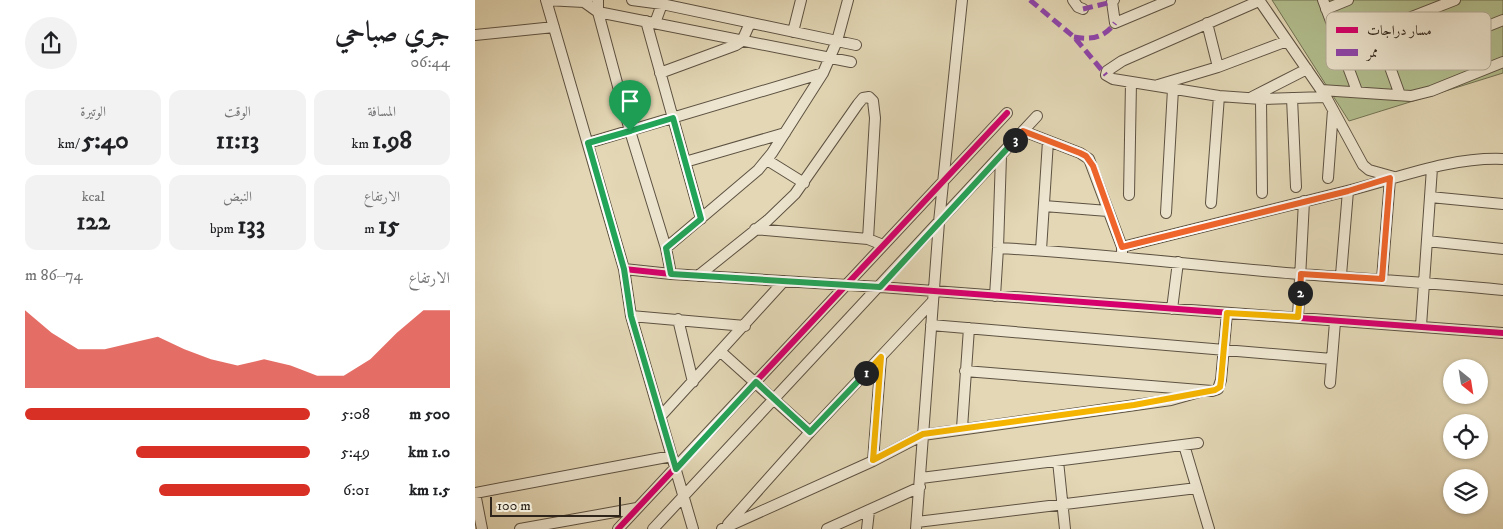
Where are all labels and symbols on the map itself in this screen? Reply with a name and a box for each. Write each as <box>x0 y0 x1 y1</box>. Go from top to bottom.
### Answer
legend <box>1326 12 1491 70</box>
text: مسار دراجات <box>1367 22 1432 40</box>
text: ممر <box>1365 44 1378 62</box>
pin <box>609 80 651 131</box>
pin: 3 <box>1003 128 1027 152</box>
pin: 2 <box>1287 280 1313 306</box>
north arrow <box>1443 359 1487 404</box>
pin: 1 <box>853 360 879 386</box>
scale bar <box>490 494 621 517</box>

